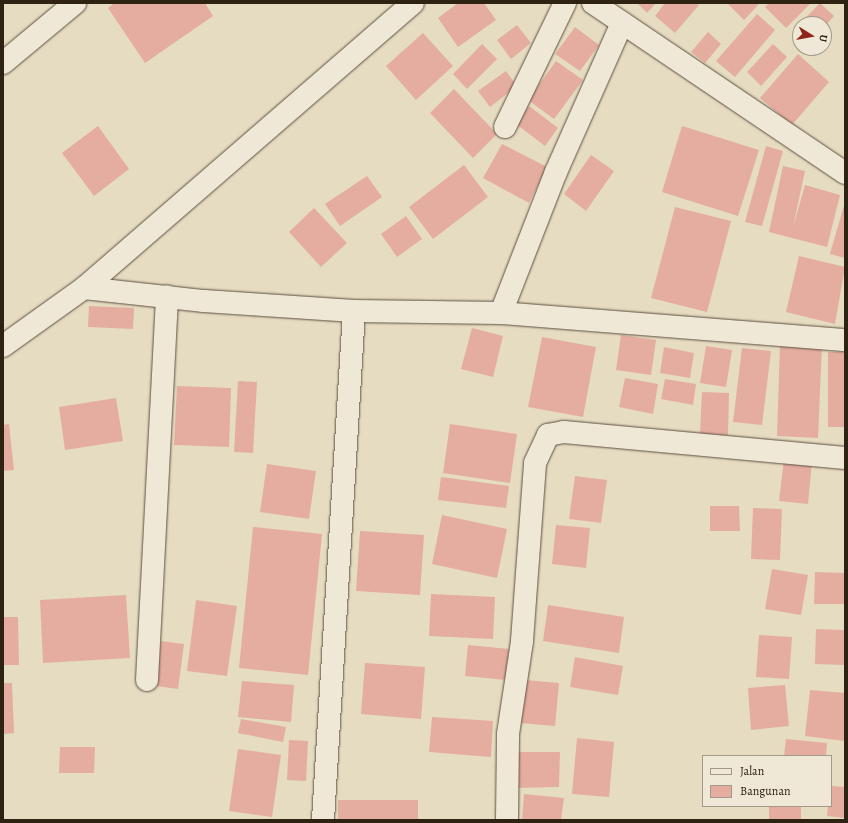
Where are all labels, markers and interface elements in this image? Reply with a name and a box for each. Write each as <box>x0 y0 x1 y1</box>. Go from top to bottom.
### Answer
north arrow <box>792 16 832 56</box>
text: U <box>815 33 831 43</box>
legend <box>702 755 832 807</box>
text: Jalan <box>740 763 764 779</box>
text: Bangunan <box>740 783 791 799</box>

